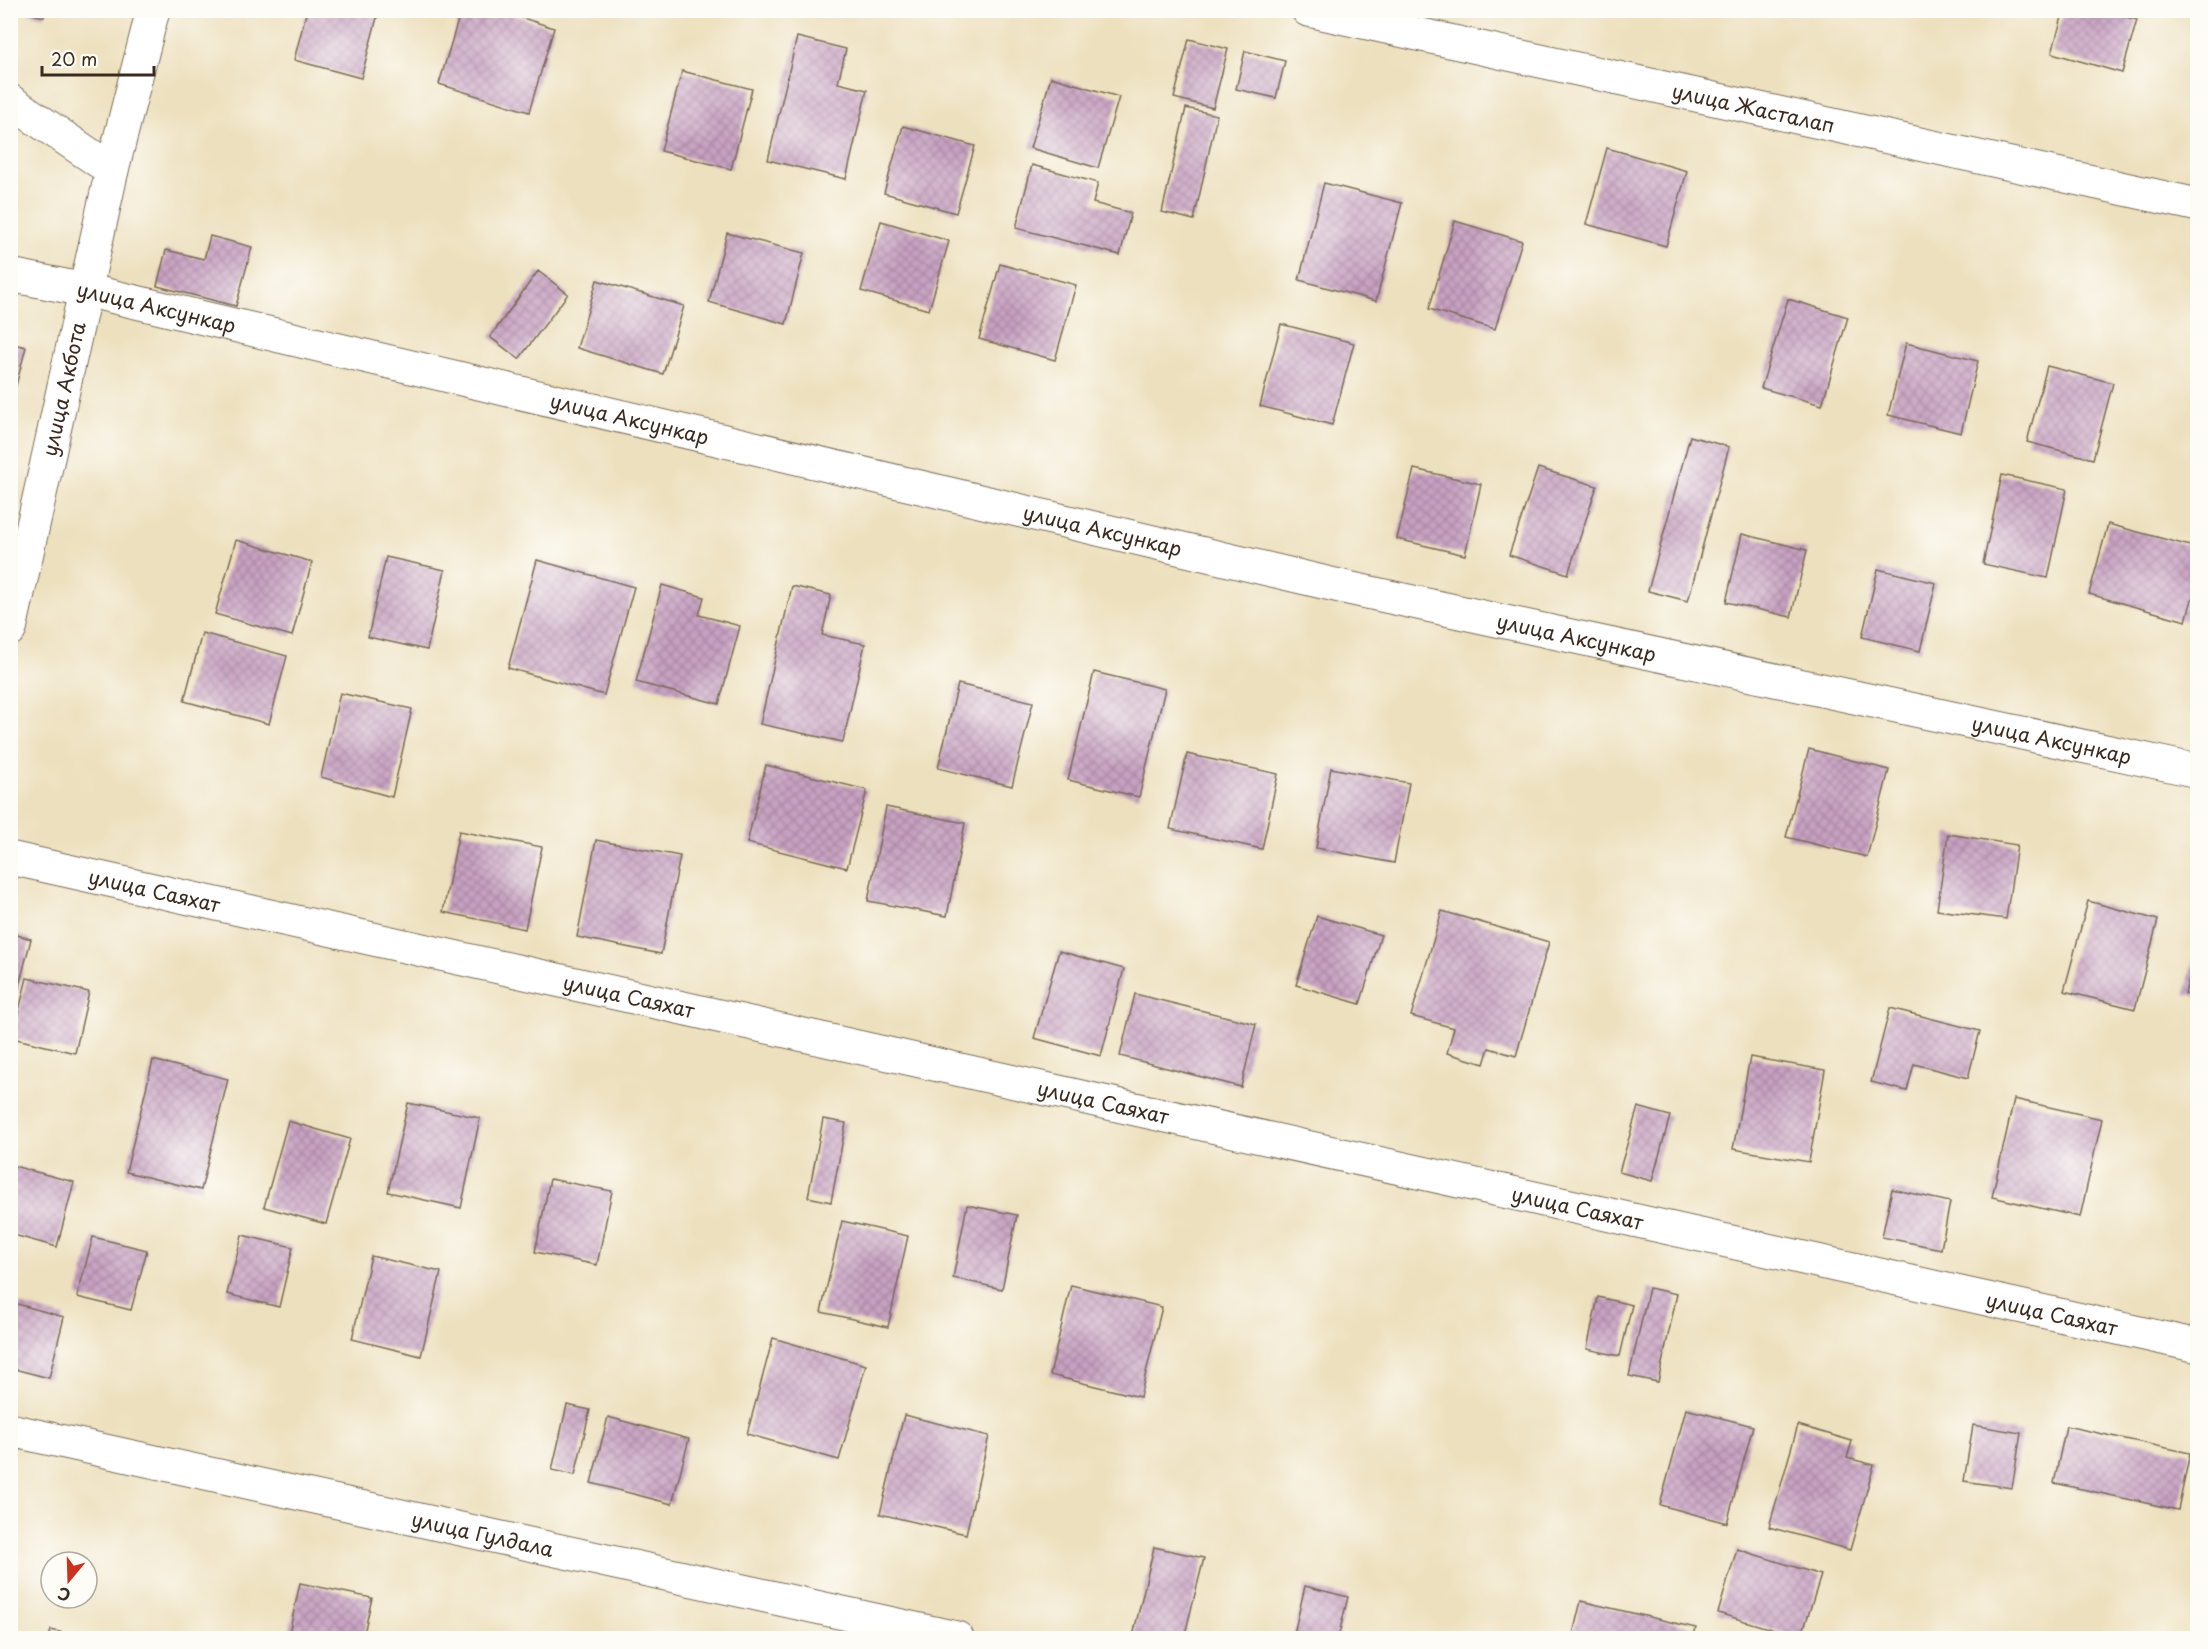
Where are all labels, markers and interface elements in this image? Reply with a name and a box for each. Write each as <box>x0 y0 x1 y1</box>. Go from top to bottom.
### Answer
scale bar <box>42 39 154 77</box>
text: 20 m <box>51 45 97 72</box>
street label: улица Жасталап <box>1669 75 1838 140</box>
street label: улица Аксункар <box>74 274 239 340</box>
street label: улица Акбота <box>34 318 93 459</box>
street label: улица Аксункар <box>547 385 712 452</box>
street label: улица Аксункар <box>1020 497 1185 563</box>
street label: улица Аксункар <box>1494 605 1659 669</box>
street label: улица Аксункар <box>1969 708 2134 771</box>
street label: улица Саяхат <box>86 861 224 920</box>
street label: улица Саяхат <box>560 967 698 1025</box>
street label: улица Саяхат <box>1034 1073 1172 1131</box>
street label: улица Саяхат <box>1509 1178 1647 1237</box>
street label: улица Саяхат <box>1983 1284 2121 1343</box>
street label: улица Гулдала <box>409 1504 557 1564</box>
north arrow <box>39 1550 99 1610</box>
text: С <box>54 1582 73 1608</box>

